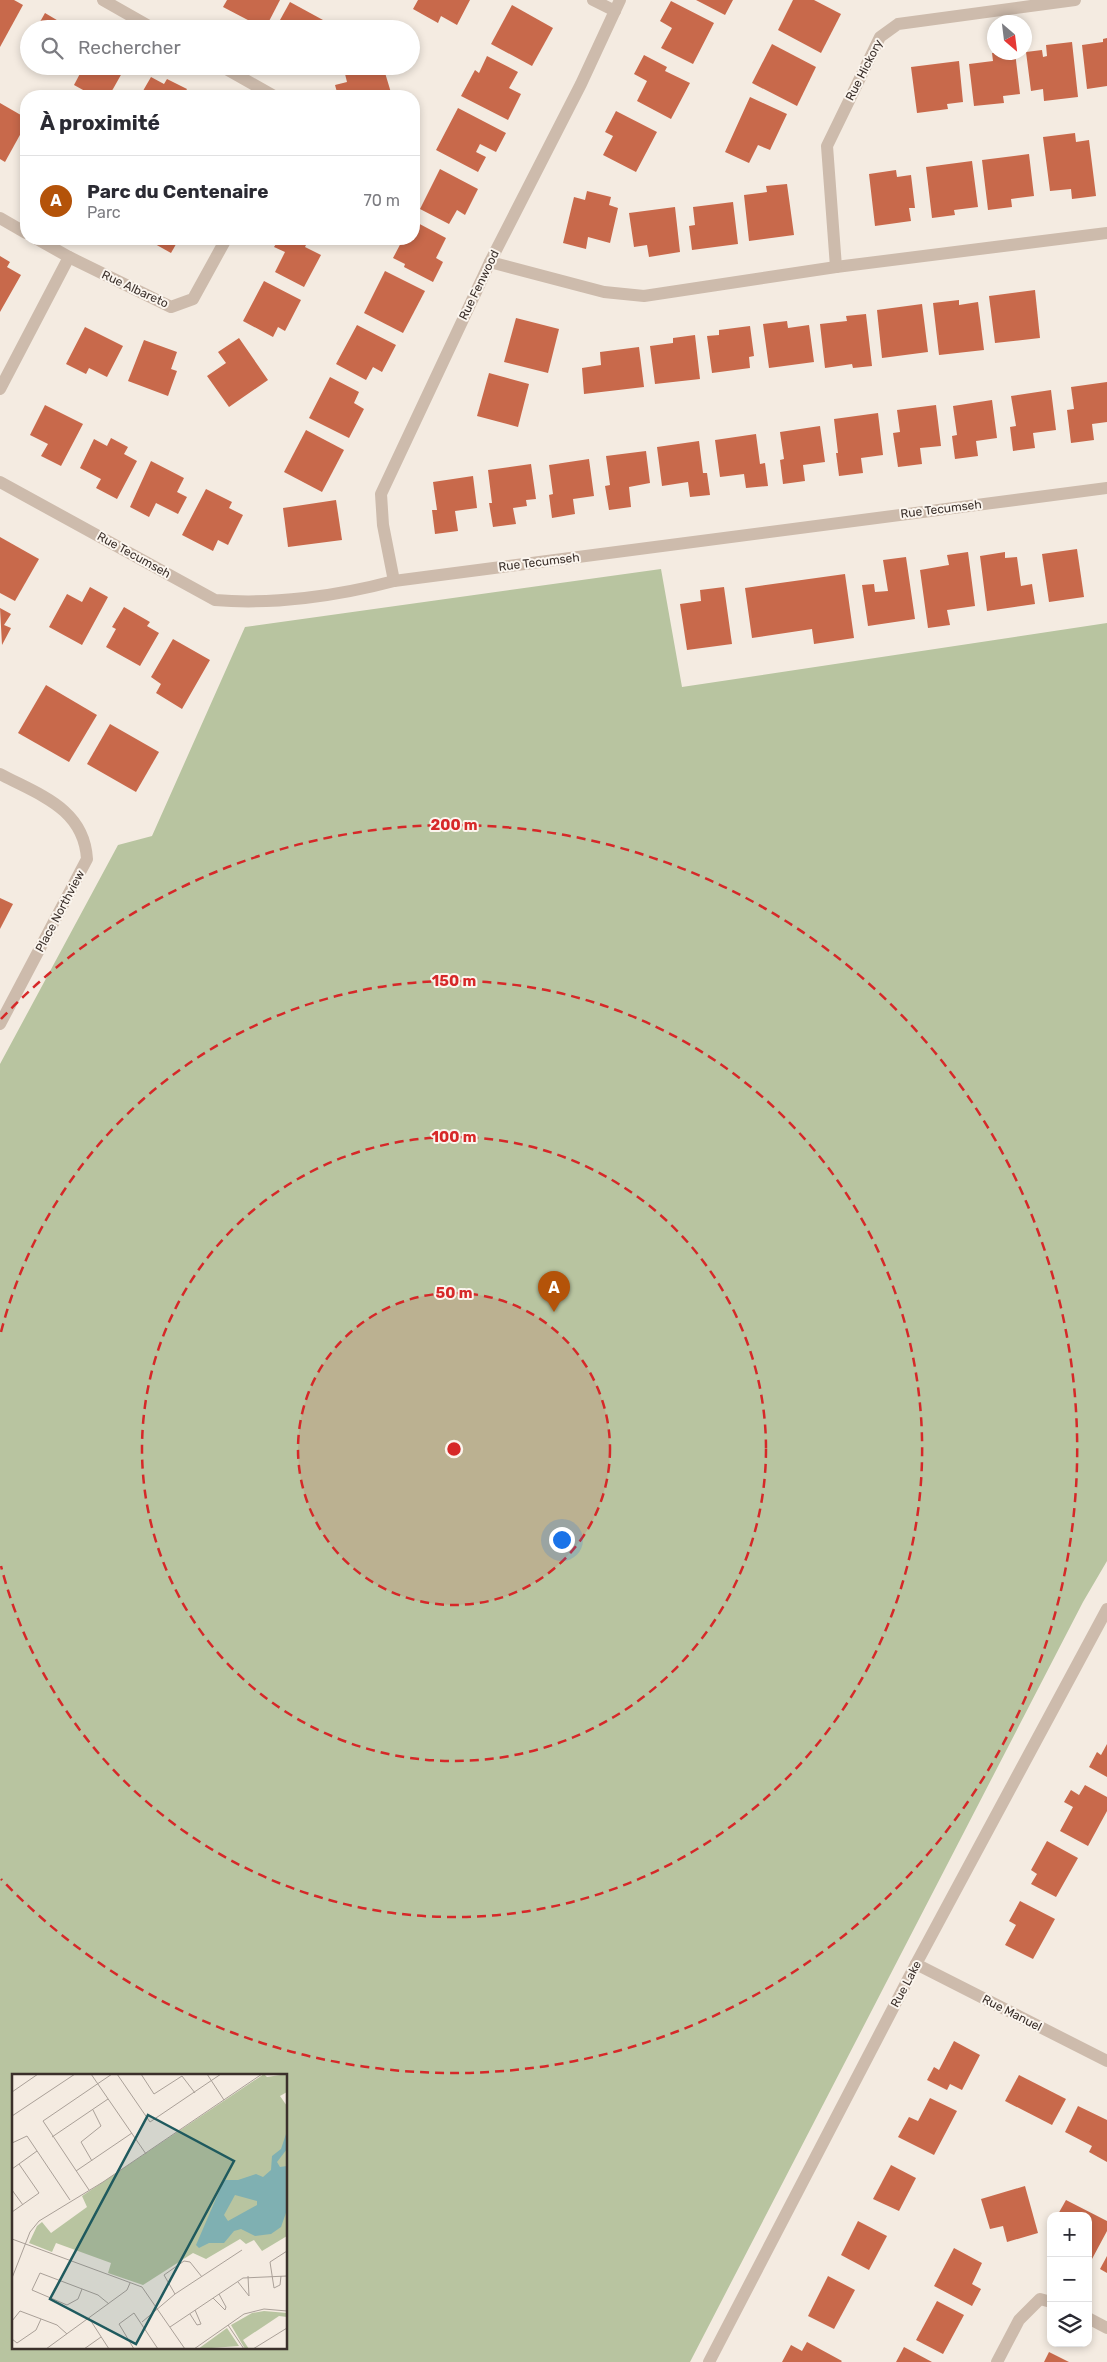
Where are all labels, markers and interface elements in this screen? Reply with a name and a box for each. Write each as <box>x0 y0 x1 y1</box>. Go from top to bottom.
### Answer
north arrow <box>987 15 1032 60</box>
search box <box>20 20 420 75</box>
icon: search <box>38 34 66 62</box>
text: Rechercher <box>78 36 181 59</box>
street label: Rue Hickory <box>843 37 886 103</box>
text: À proximité <box>40 110 160 135</box>
text: Parc du Centenaire <box>87 180 268 203</box>
text: A <box>50 191 62 210</box>
text: 70 m <box>363 191 400 210</box>
text: Parc <box>87 203 121 222</box>
street label: Rue Fenwood <box>456 248 502 322</box>
street label: Rue Albareto <box>99 267 171 311</box>
street label: Rue Tecumseh <box>900 497 982 521</box>
street label: Rue Tecumseh <box>95 529 173 581</box>
street label: Rue Tecumseh <box>498 550 580 574</box>
text: 200 m <box>430 816 478 834</box>
street label: Place Northview <box>32 867 88 954</box>
text: 150 m <box>432 972 476 990</box>
text: 100 m <box>432 1128 476 1146</box>
pin: A <box>538 1271 570 1312</box>
text: 50 m <box>436 1284 472 1302</box>
centre of rings <box>445 1440 463 1458</box>
your location <box>549 1527 575 1553</box>
street label: Rue Lake <box>888 1958 924 2010</box>
street label: Rue Manuel <box>980 1992 1044 2034</box>
inset map <box>12 2074 288 2350</box>
map controls <box>1047 2212 1092 2347</box>
button: + <box>1047 2212 1092 2257</box>
button: − <box>1047 2257 1092 2302</box>
button: layers <box>1047 2302 1092 2347</box>

